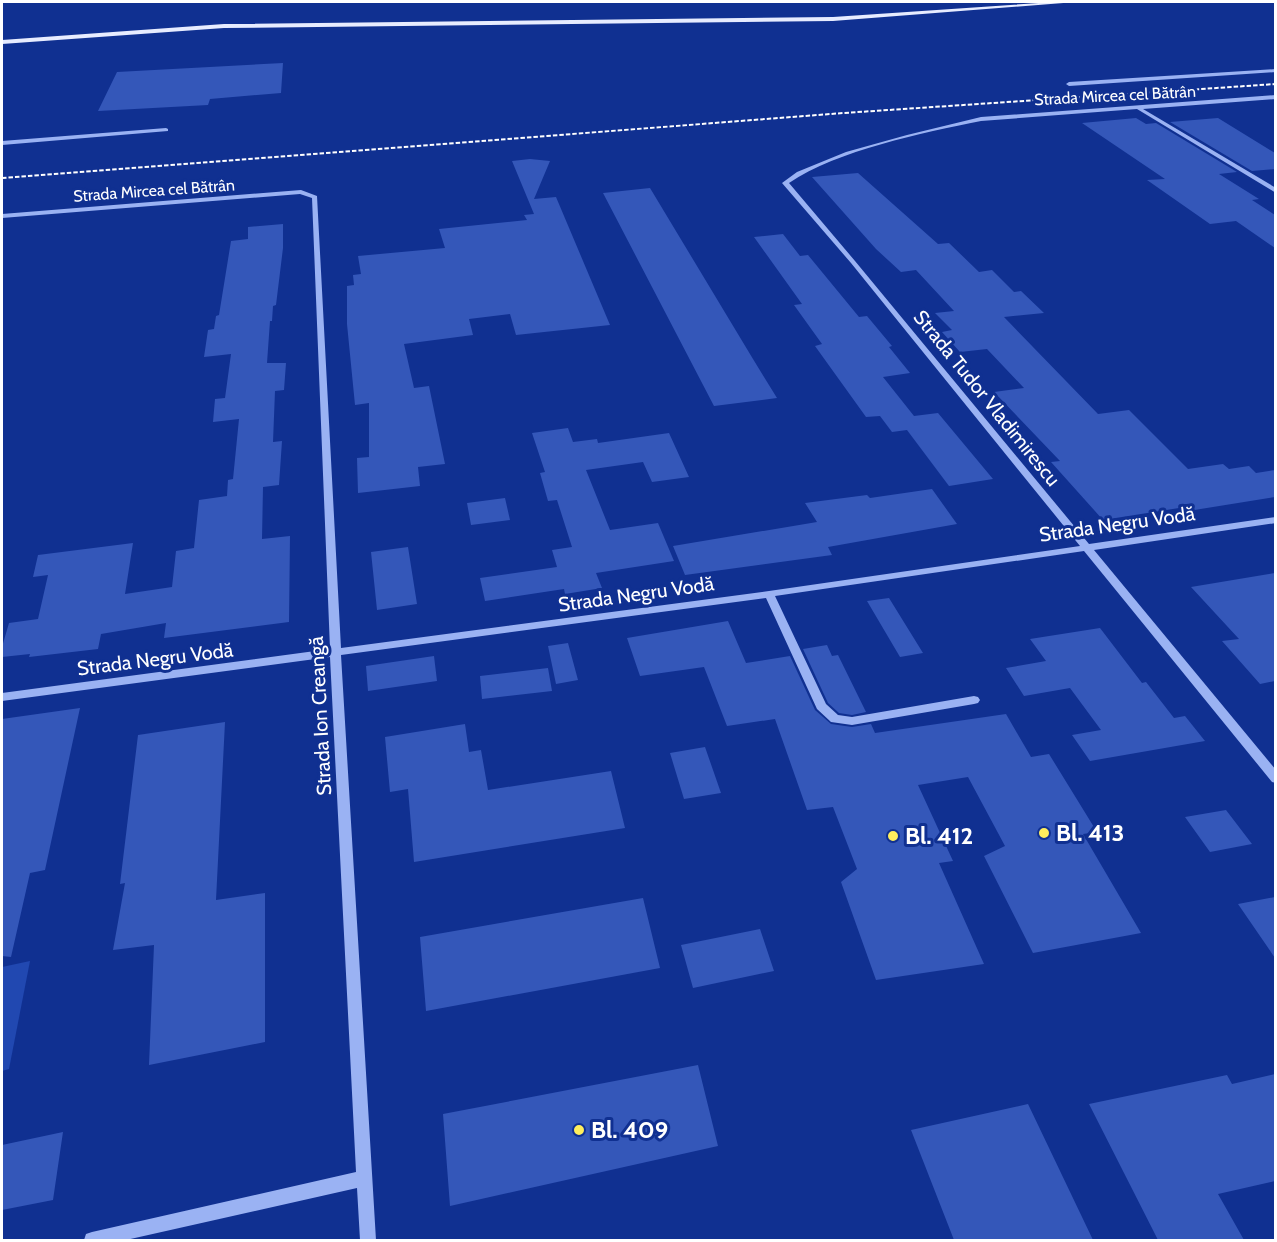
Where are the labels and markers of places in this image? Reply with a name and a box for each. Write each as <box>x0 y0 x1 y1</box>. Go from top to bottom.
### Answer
place label: Bl. 413 <box>1056 818 1124 847</box>
place label: Bl. 412 <box>905 821 973 850</box>
marker: Bl. 413 <box>1037 826 1051 840</box>
marker: Bl. 412 <box>886 829 900 843</box>
place label: Bl. 409 <box>591 1115 668 1144</box>
marker: Bl. 409 <box>572 1123 586 1137</box>

